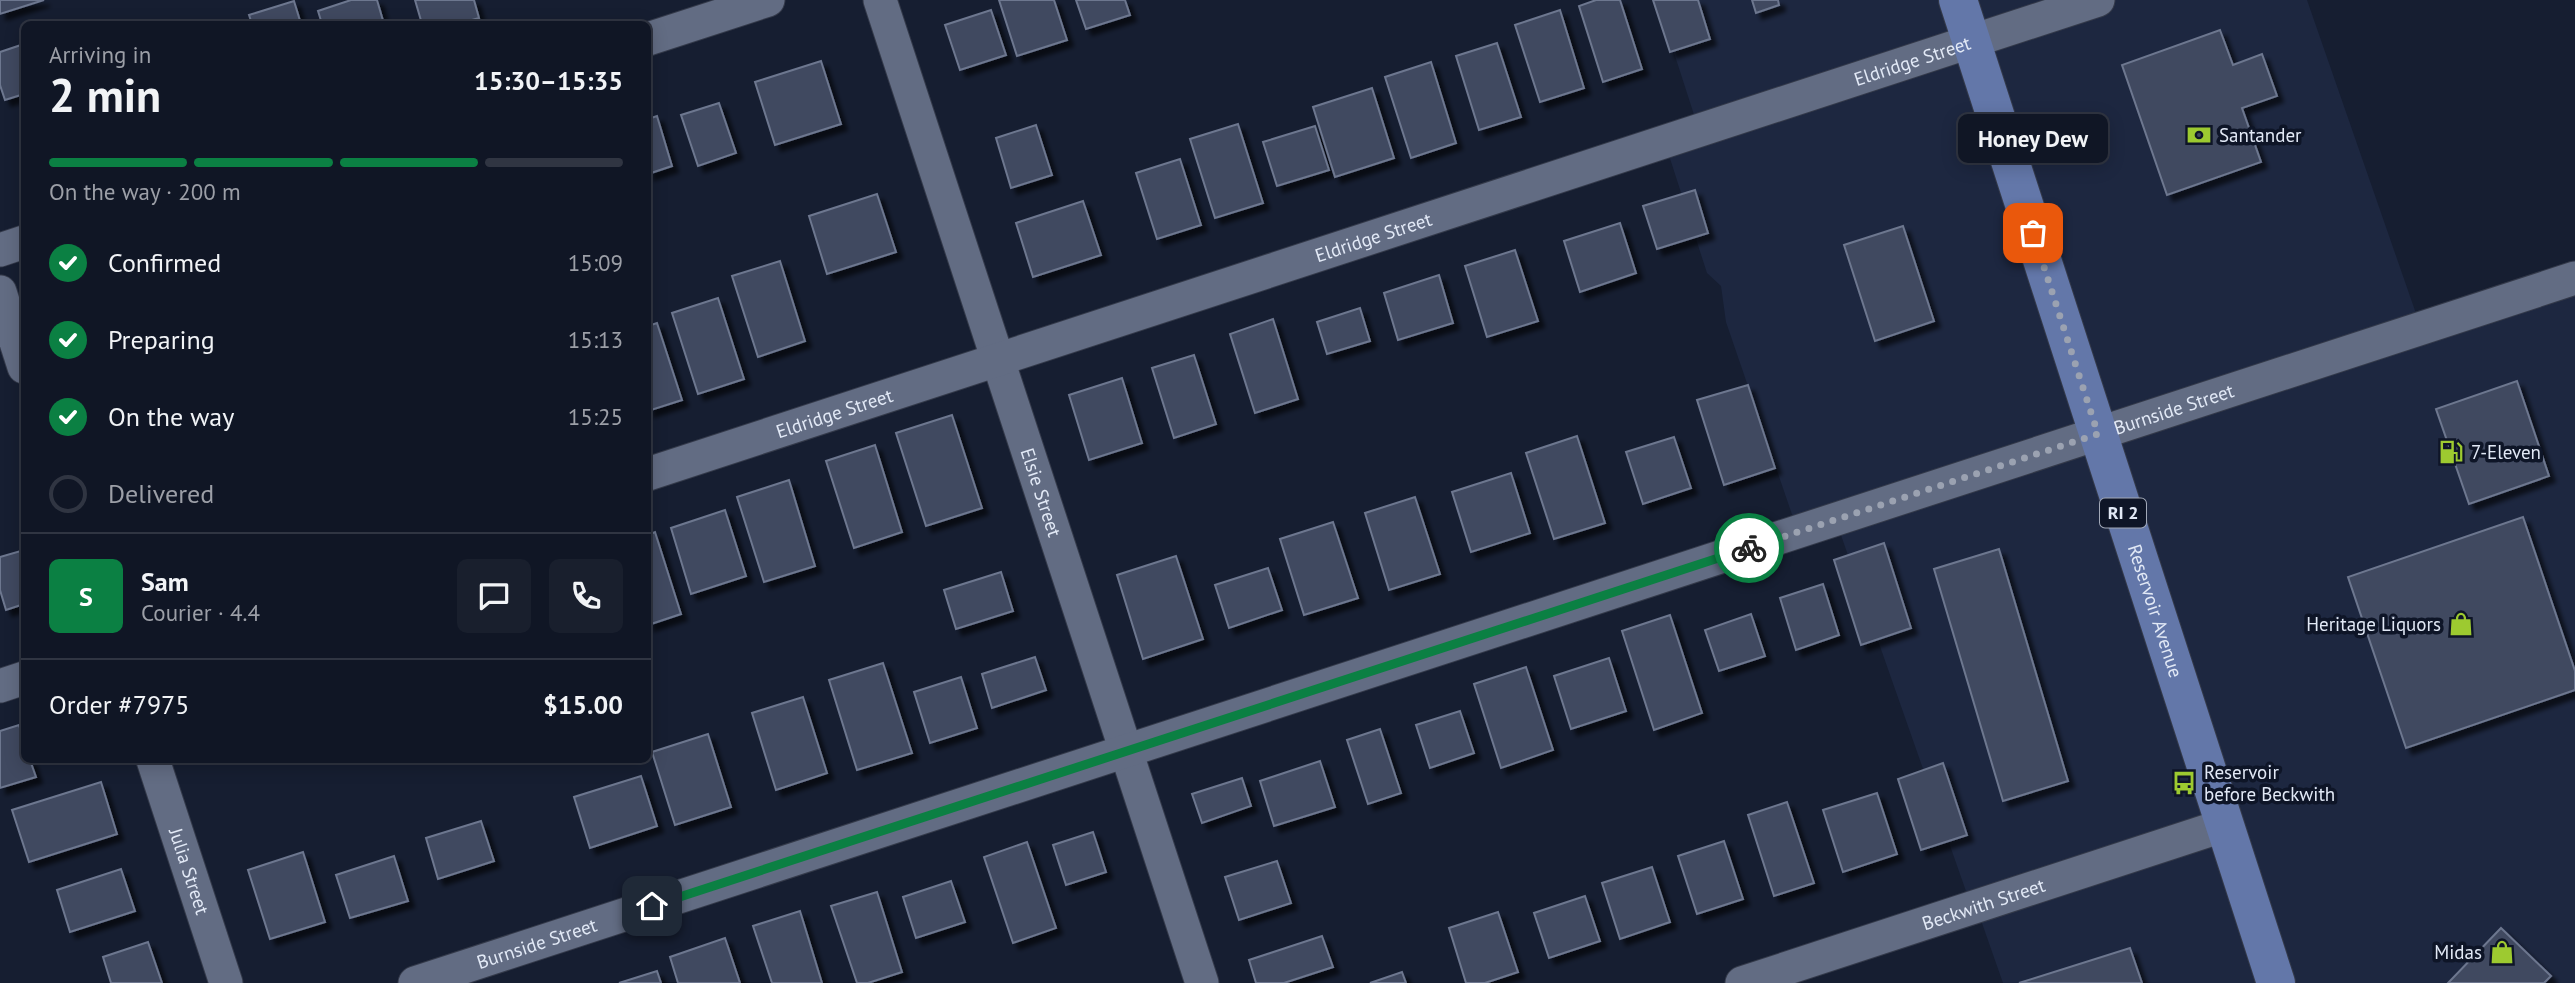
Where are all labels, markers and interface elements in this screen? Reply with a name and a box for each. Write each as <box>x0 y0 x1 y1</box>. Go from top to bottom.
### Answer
street label: Eldridge Street <box>1851 30 1974 91</box>
text: Arriving in <box>49 40 151 69</box>
text: 15:30–15:35 <box>474 64 623 97</box>
text: 2 min <box>49 65 161 125</box>
callout: Honey Dew <box>1958 114 2108 163</box>
bank icon: Santander <box>2185 121 2213 149</box>
place label: Santander <box>2219 123 2302 147</box>
text: Honey Dew <box>1978 124 2088 153</box>
text: On the way · 200 m <box>49 177 241 206</box>
pin <box>2003 203 2063 263</box>
street label: Eldridge Street <box>1312 207 1435 267</box>
icon: bag <box>2014 214 2052 252</box>
icon: check <box>49 244 87 282</box>
text: Confirmed <box>108 246 221 279</box>
text: 15:09 <box>568 248 623 277</box>
icon: check <box>49 321 87 359</box>
text: Preparing <box>108 323 215 356</box>
text: 15:13 <box>568 325 623 354</box>
street label: Burnside Street <box>2111 378 2237 440</box>
street label: Eldridge Street <box>773 383 896 443</box>
icon: check <box>49 398 87 436</box>
text: On the way <box>108 400 234 433</box>
text: 15:25 <box>568 402 623 431</box>
fuel station icon: 7-Eleven <box>2437 438 2465 466</box>
place label: 7-Eleven <box>2471 440 2541 464</box>
street label: Elsie Street <box>1016 445 1067 540</box>
text: Delivered <box>108 477 214 510</box>
road number: RI 2 <box>2100 499 2146 528</box>
courier <box>1714 513 1784 583</box>
icon: bike <box>1730 529 1768 567</box>
street label: Reservoir Avenue <box>2123 541 2188 681</box>
button: chat <box>457 559 531 633</box>
button: phone <box>549 559 623 633</box>
text: Sam <box>141 565 189 598</box>
text: S <box>79 580 93 613</box>
text: Courier · 4.4 <box>141 598 260 627</box>
shop icon: Heritage Liquors <box>2447 610 2475 638</box>
place label: Heritage Liquors <box>2306 612 2441 636</box>
text: Order #7975 <box>49 688 189 721</box>
text: $15.00 <box>543 688 623 721</box>
place label: Reservoir before Beckwith <box>2204 760 2335 806</box>
bus stop icon: Reservoir before Beckwith <box>2170 769 2198 797</box>
street label: Julia Street <box>164 824 215 918</box>
street label: Beckwith Street <box>1919 873 2048 935</box>
pin <box>622 876 682 936</box>
icon: home <box>633 887 671 925</box>
street label: Burnside Street <box>474 912 600 974</box>
shop icon: Midas <box>2488 938 2516 966</box>
place label: Midas <box>2434 940 2482 964</box>

